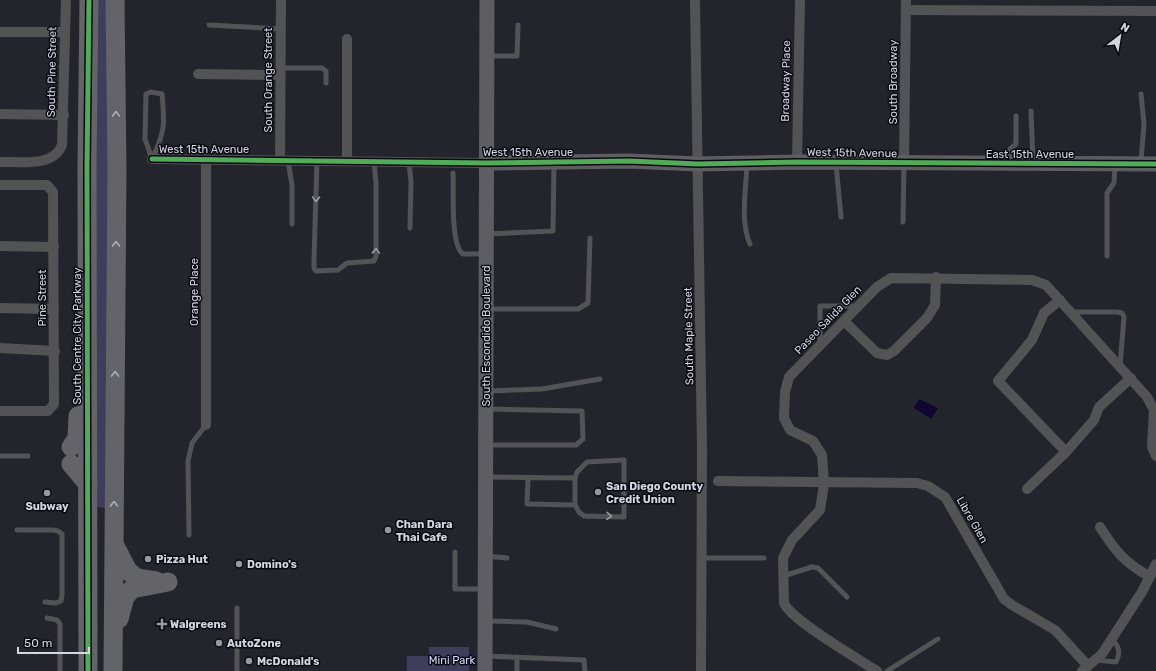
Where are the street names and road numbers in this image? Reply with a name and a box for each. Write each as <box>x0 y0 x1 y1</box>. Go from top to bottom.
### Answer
street label: South Pine Street <box>45 26 59 117</box>
street label: South Orange Street <box>262 27 275 132</box>
street label: Broadway Place <box>779 40 793 122</box>
street label: South Broadway <box>887 40 900 124</box>
street label: West 15th Avenue <box>159 143 249 156</box>
street label: West 15th Avenue <box>483 146 573 159</box>
street label: West 15th Avenue <box>807 146 897 160</box>
street label: East 15th Avenue <box>986 148 1074 161</box>
street label: Orange Place <box>188 258 201 326</box>
street label: South Escondido Boulevard <box>480 265 493 407</box>
street label: South Centre City Parkway <box>71 267 84 405</box>
street label: Pine Street <box>36 269 49 327</box>
street label: Paseo Salida Glen <box>792 283 864 357</box>
street label: South Maple Street <box>682 286 696 385</box>
street label: Libre Glen <box>954 495 990 545</box>

